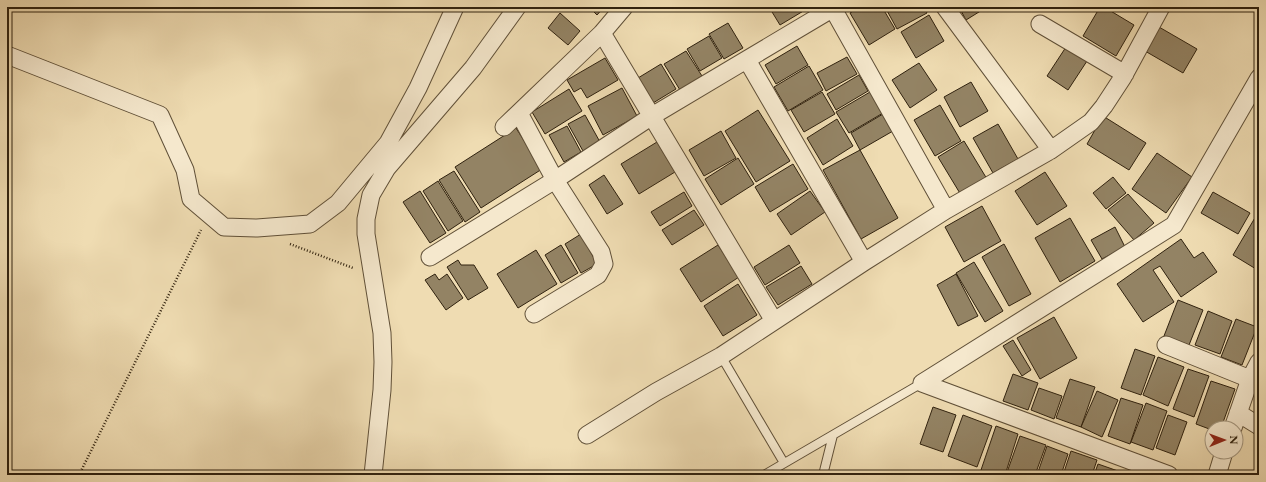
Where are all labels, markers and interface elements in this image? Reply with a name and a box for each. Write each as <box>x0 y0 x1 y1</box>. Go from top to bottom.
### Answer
north arrow <box>1204 420 1244 460</box>
text: N <box>1227 435 1241 444</box>

